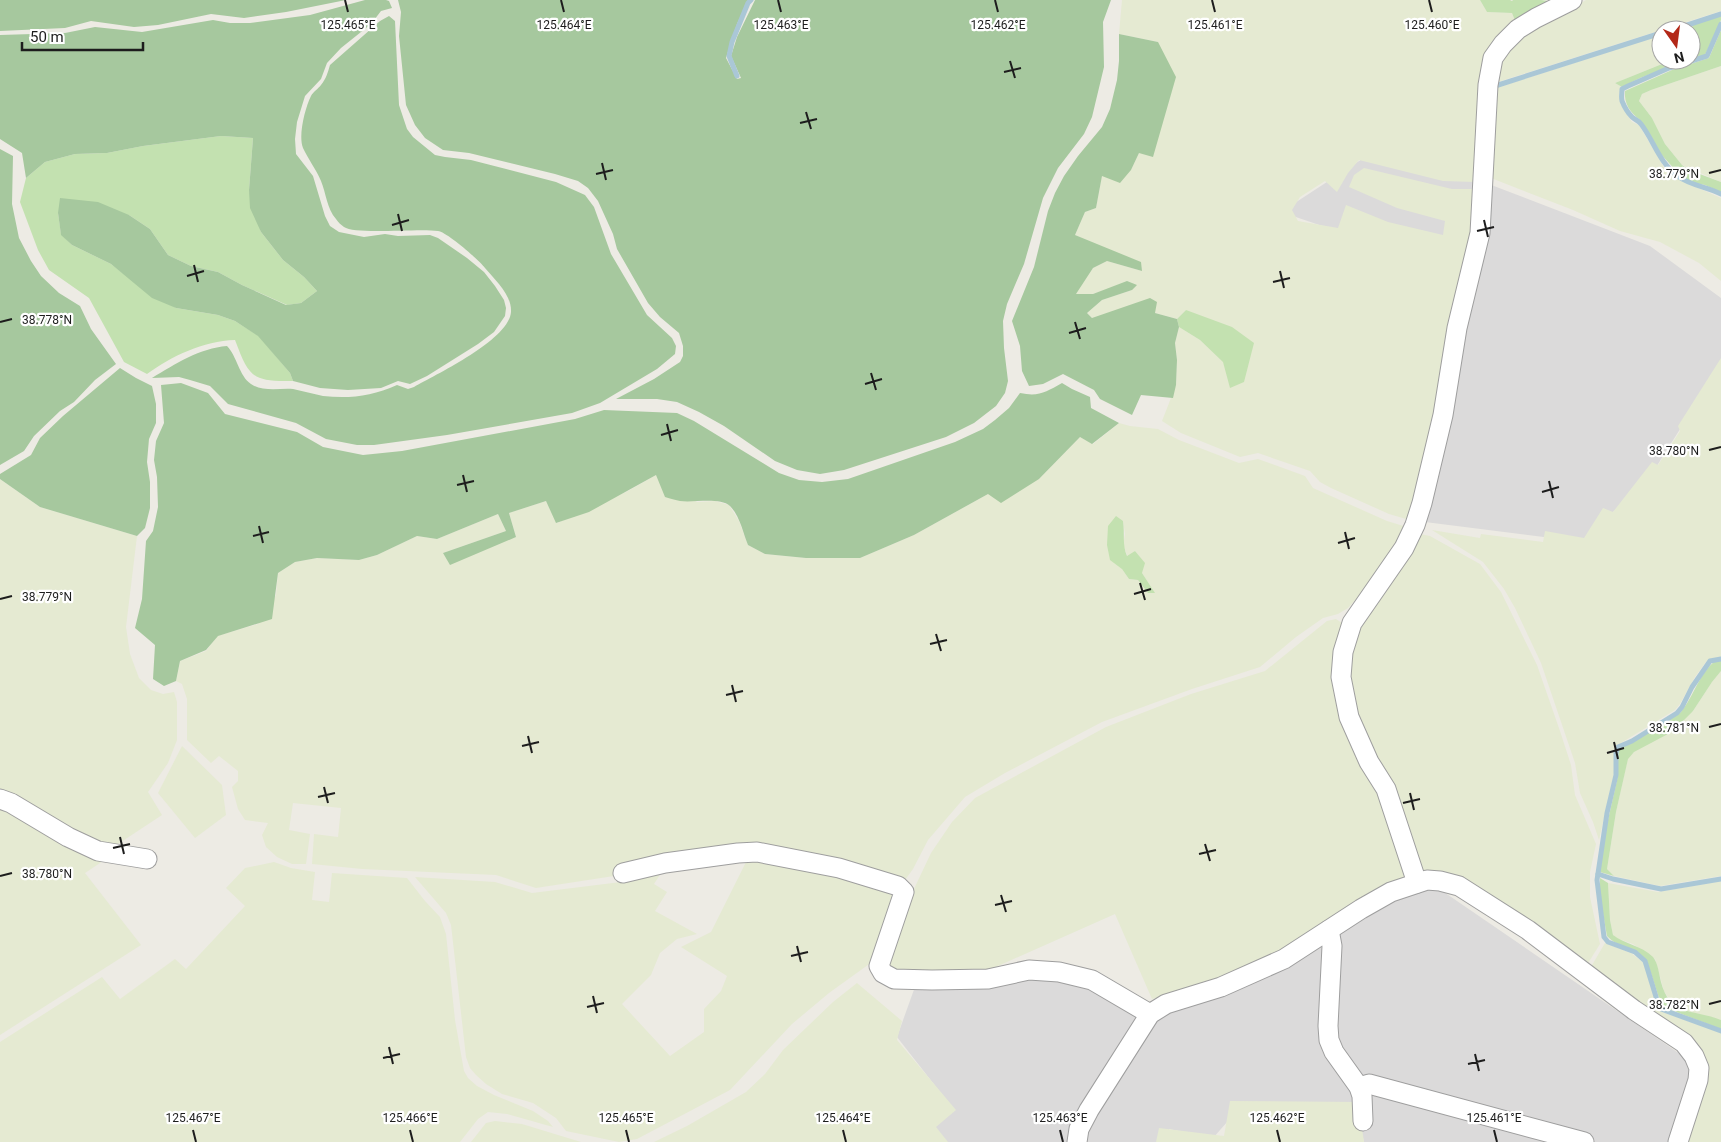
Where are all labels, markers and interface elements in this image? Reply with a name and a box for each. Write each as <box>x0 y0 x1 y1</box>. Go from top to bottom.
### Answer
text: 125.465°E <box>321 18 376 32</box>
text: 125.464°E <box>537 18 592 32</box>
text: 125.463°E <box>754 18 809 32</box>
text: 125.462°E <box>971 18 1026 32</box>
text: 125.461°E <box>1188 18 1243 32</box>
text: 125.460°E <box>1405 18 1460 32</box>
scale bar <box>22 20 144 52</box>
north arrow <box>1651 20 1701 70</box>
text: 50 m <box>30 28 64 46</box>
text: N <box>1672 49 1686 67</box>
text: 38.779°N <box>1649 167 1699 181</box>
text: 38.778°N <box>22 313 72 327</box>
text: 38.780°N <box>1649 444 1699 458</box>
text: 38.779°N <box>22 590 72 604</box>
text: 38.781°N <box>1649 721 1699 735</box>
text: 38.780°N <box>22 867 72 881</box>
text: 38.782°N <box>1649 998 1699 1012</box>
text: 125.467°E <box>166 1111 221 1125</box>
text: 125.466°E <box>383 1111 438 1125</box>
text: 125.465°E <box>599 1111 654 1125</box>
text: 125.464°E <box>816 1111 871 1125</box>
text: 125.463°E <box>1033 1111 1088 1125</box>
text: 125.462°E <box>1250 1111 1305 1125</box>
text: 125.461°E <box>1467 1111 1522 1125</box>

